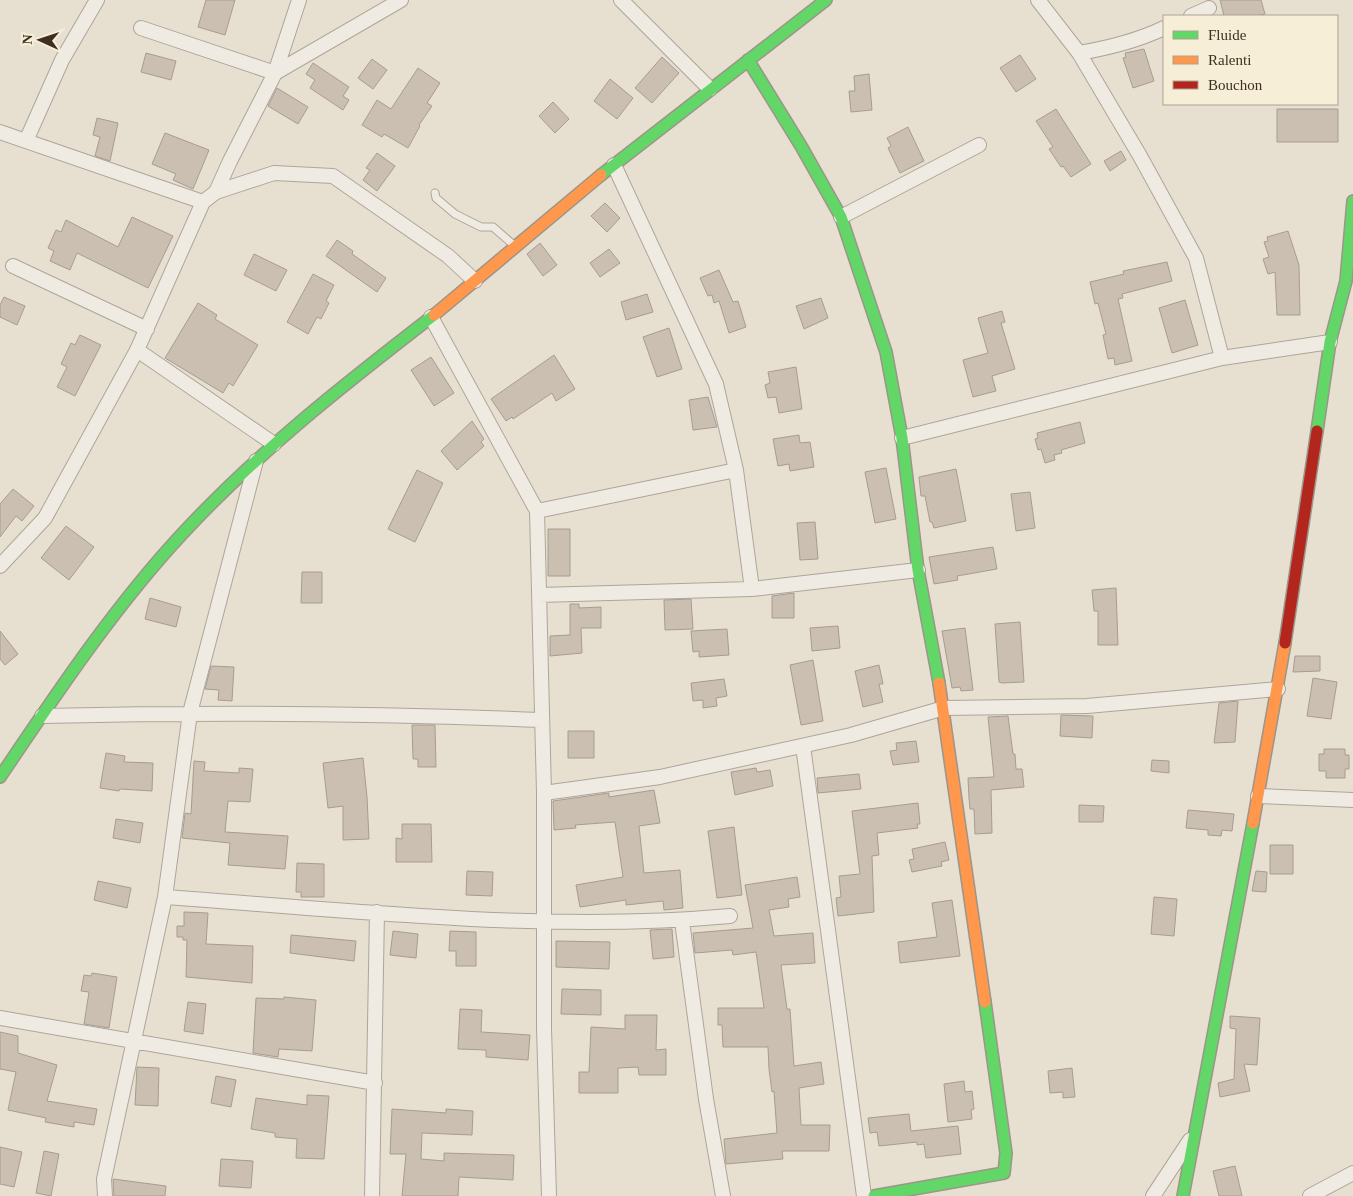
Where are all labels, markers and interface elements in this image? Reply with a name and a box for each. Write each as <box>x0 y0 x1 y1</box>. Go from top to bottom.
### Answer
north arrow <box>15 15 65 65</box>
legend <box>1163 15 1338 105</box>
text: Fluide <box>1208 27 1247 43</box>
text: N <box>20 34 35 45</box>
text: Ralenti <box>1208 52 1251 68</box>
text: Bouchon <box>1208 77 1263 93</box>

